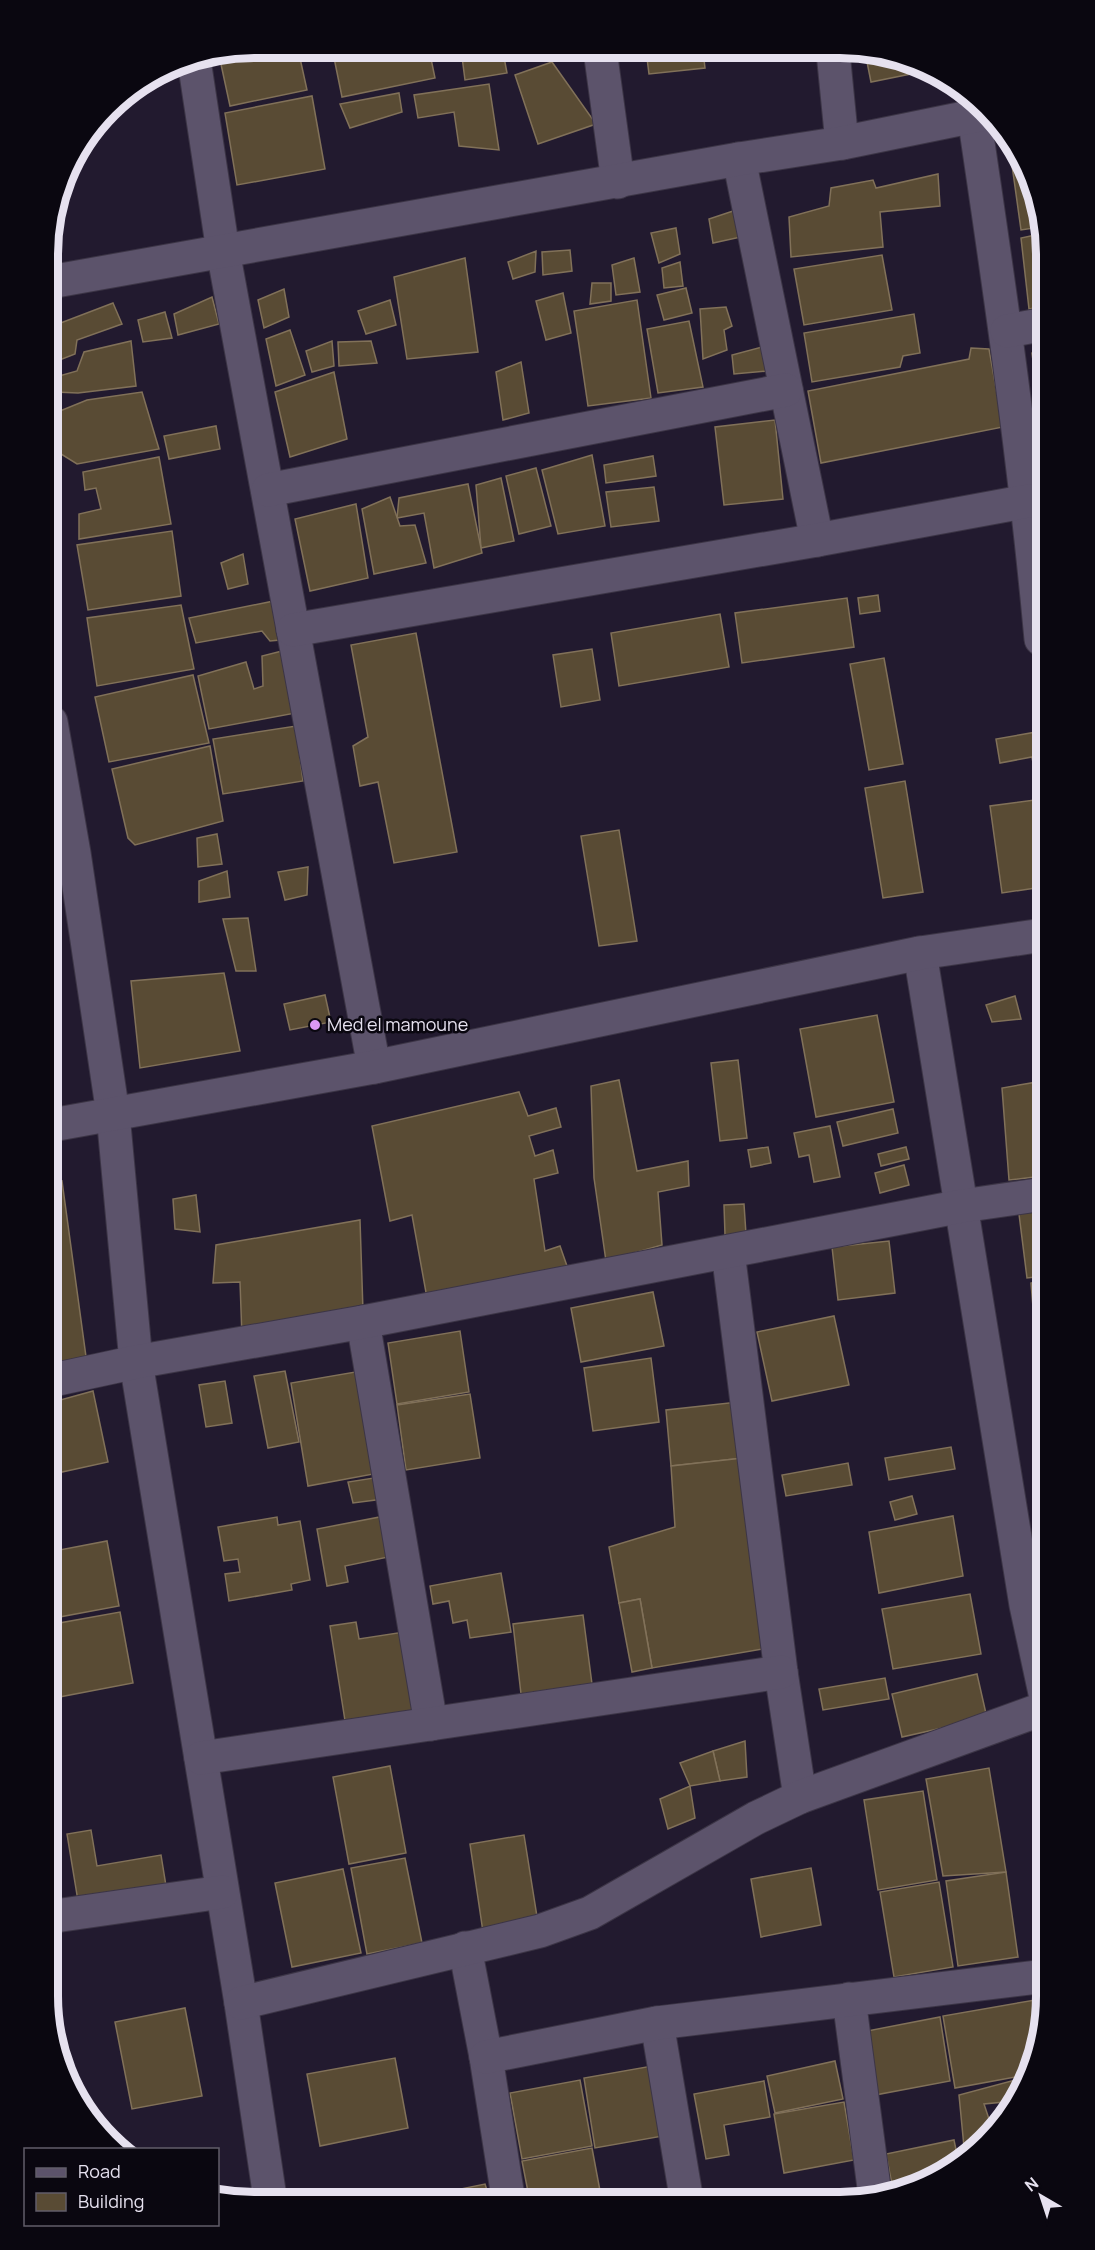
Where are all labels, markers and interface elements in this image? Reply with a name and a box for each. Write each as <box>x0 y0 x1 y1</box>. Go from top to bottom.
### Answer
place label: Med el mamoune <box>327 1012 468 1036</box>
marker: Med el mamoune <box>308 1018 322 1032</box>
legend <box>24 2148 219 2226</box>
text: Road <box>78 2159 121 2183</box>
north arrow <box>1011 2166 1071 2226</box>
text: N <box>1020 2172 1043 2197</box>
text: Building <box>78 2189 144 2213</box>

